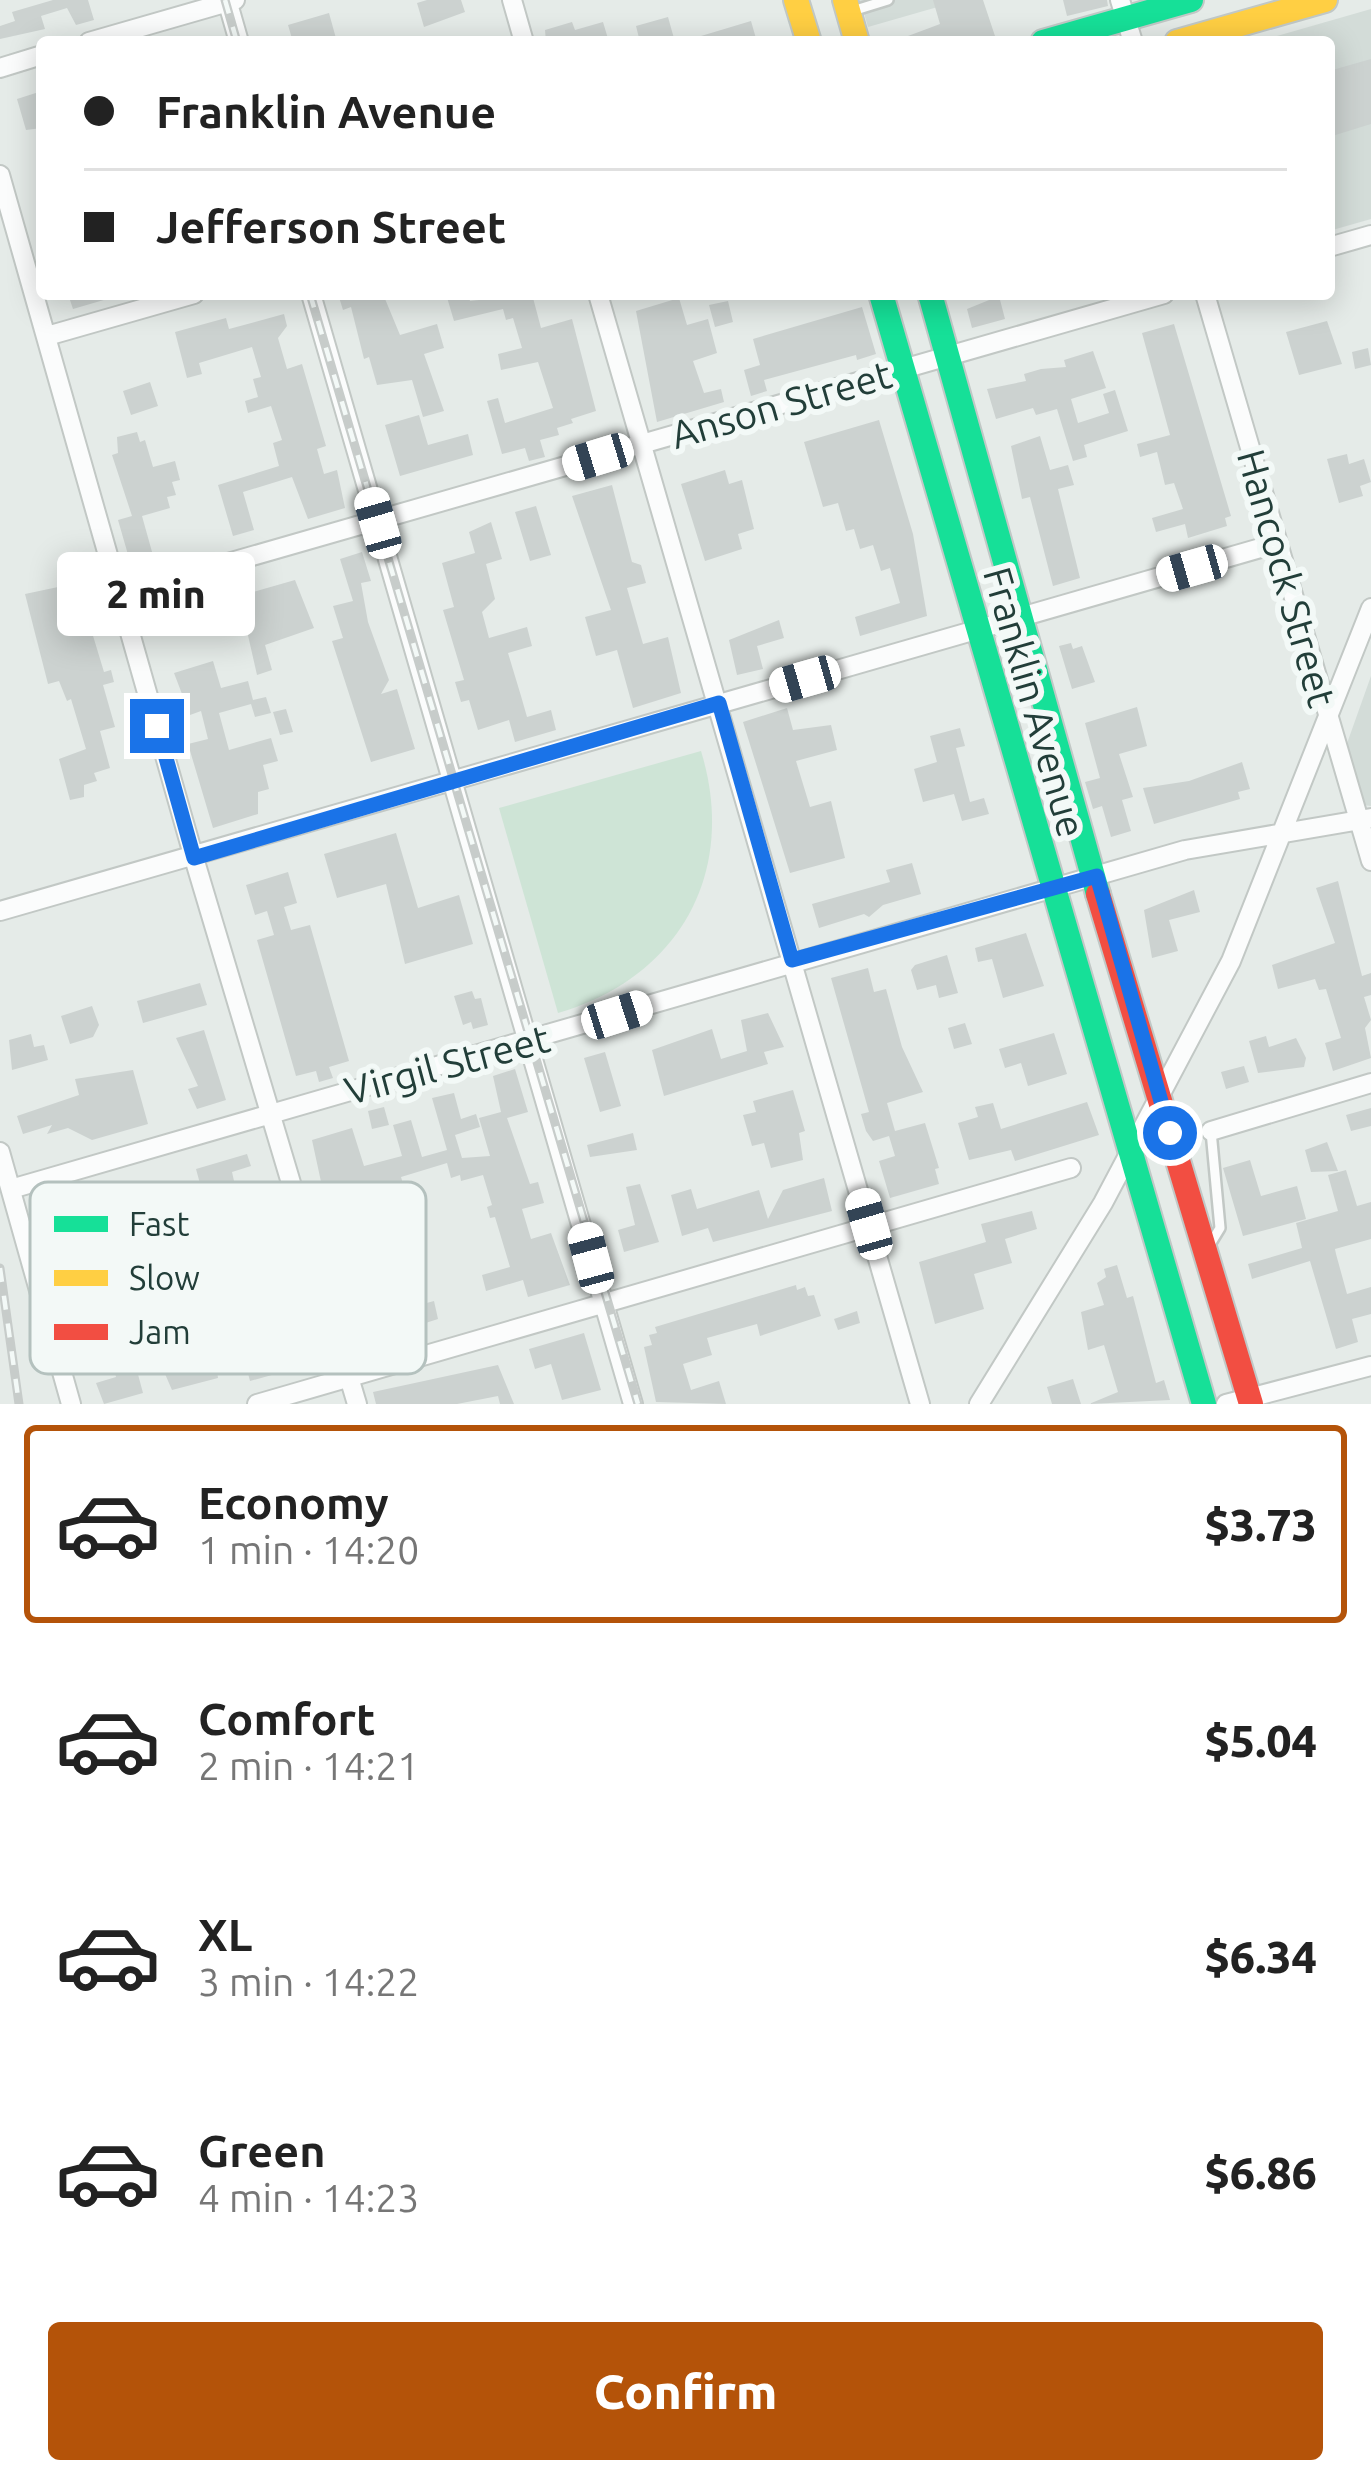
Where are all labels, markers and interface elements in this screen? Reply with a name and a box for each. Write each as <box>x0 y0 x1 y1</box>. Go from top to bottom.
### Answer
text: Franklin Avenue <box>156 86 496 137</box>
text: Jefferson Street <box>156 201 506 252</box>
street label: Anson Street <box>666 352 896 456</box>
car <box>558 429 638 485</box>
street label: Hancock Street <box>1230 444 1344 712</box>
car <box>351 483 405 563</box>
car <box>1152 541 1232 595</box>
callout: 2 min <box>58 552 256 636</box>
street label: Franklin Avenue <box>976 562 1094 842</box>
text: 2 min <box>106 572 206 615</box>
car <box>765 652 845 706</box>
route end <box>130 699 184 753</box>
car <box>577 987 657 1043</box>
street label: Virgil Street <box>340 1016 554 1112</box>
route start <box>1143 1106 1197 1160</box>
legend <box>30 1182 426 1374</box>
car <box>842 1184 896 1264</box>
text: Fast <box>129 1205 189 1242</box>
car <box>564 1219 618 1297</box>
text: Slow <box>129 1259 200 1296</box>
text: Jam <box>129 1313 191 1350</box>
icon: car <box>54 1470 162 1578</box>
text: Economy <box>198 1477 389 1528</box>
text: $3.73 <box>1204 1499 1317 1550</box>
text: 1 min · 14:20 <box>198 1528 419 1571</box>
icon: car <box>54 1686 162 1794</box>
text: Comfort <box>198 1693 375 1744</box>
text: $5.04 <box>1204 1715 1317 1766</box>
text: 2 min · 14:21 <box>198 1744 419 1787</box>
icon: car <box>54 1902 162 2010</box>
text: XL <box>198 1909 252 1960</box>
text: $6.34 <box>1204 1931 1317 1982</box>
text: 3 min · 14:22 <box>198 1960 419 2003</box>
icon: car <box>54 2118 162 2226</box>
text: Green <box>198 2125 325 2176</box>
text: $6.86 <box>1204 2147 1317 2198</box>
text: 4 min · 14:23 <box>198 2176 419 2219</box>
button: Confirm <box>48 2322 1323 2460</box>

